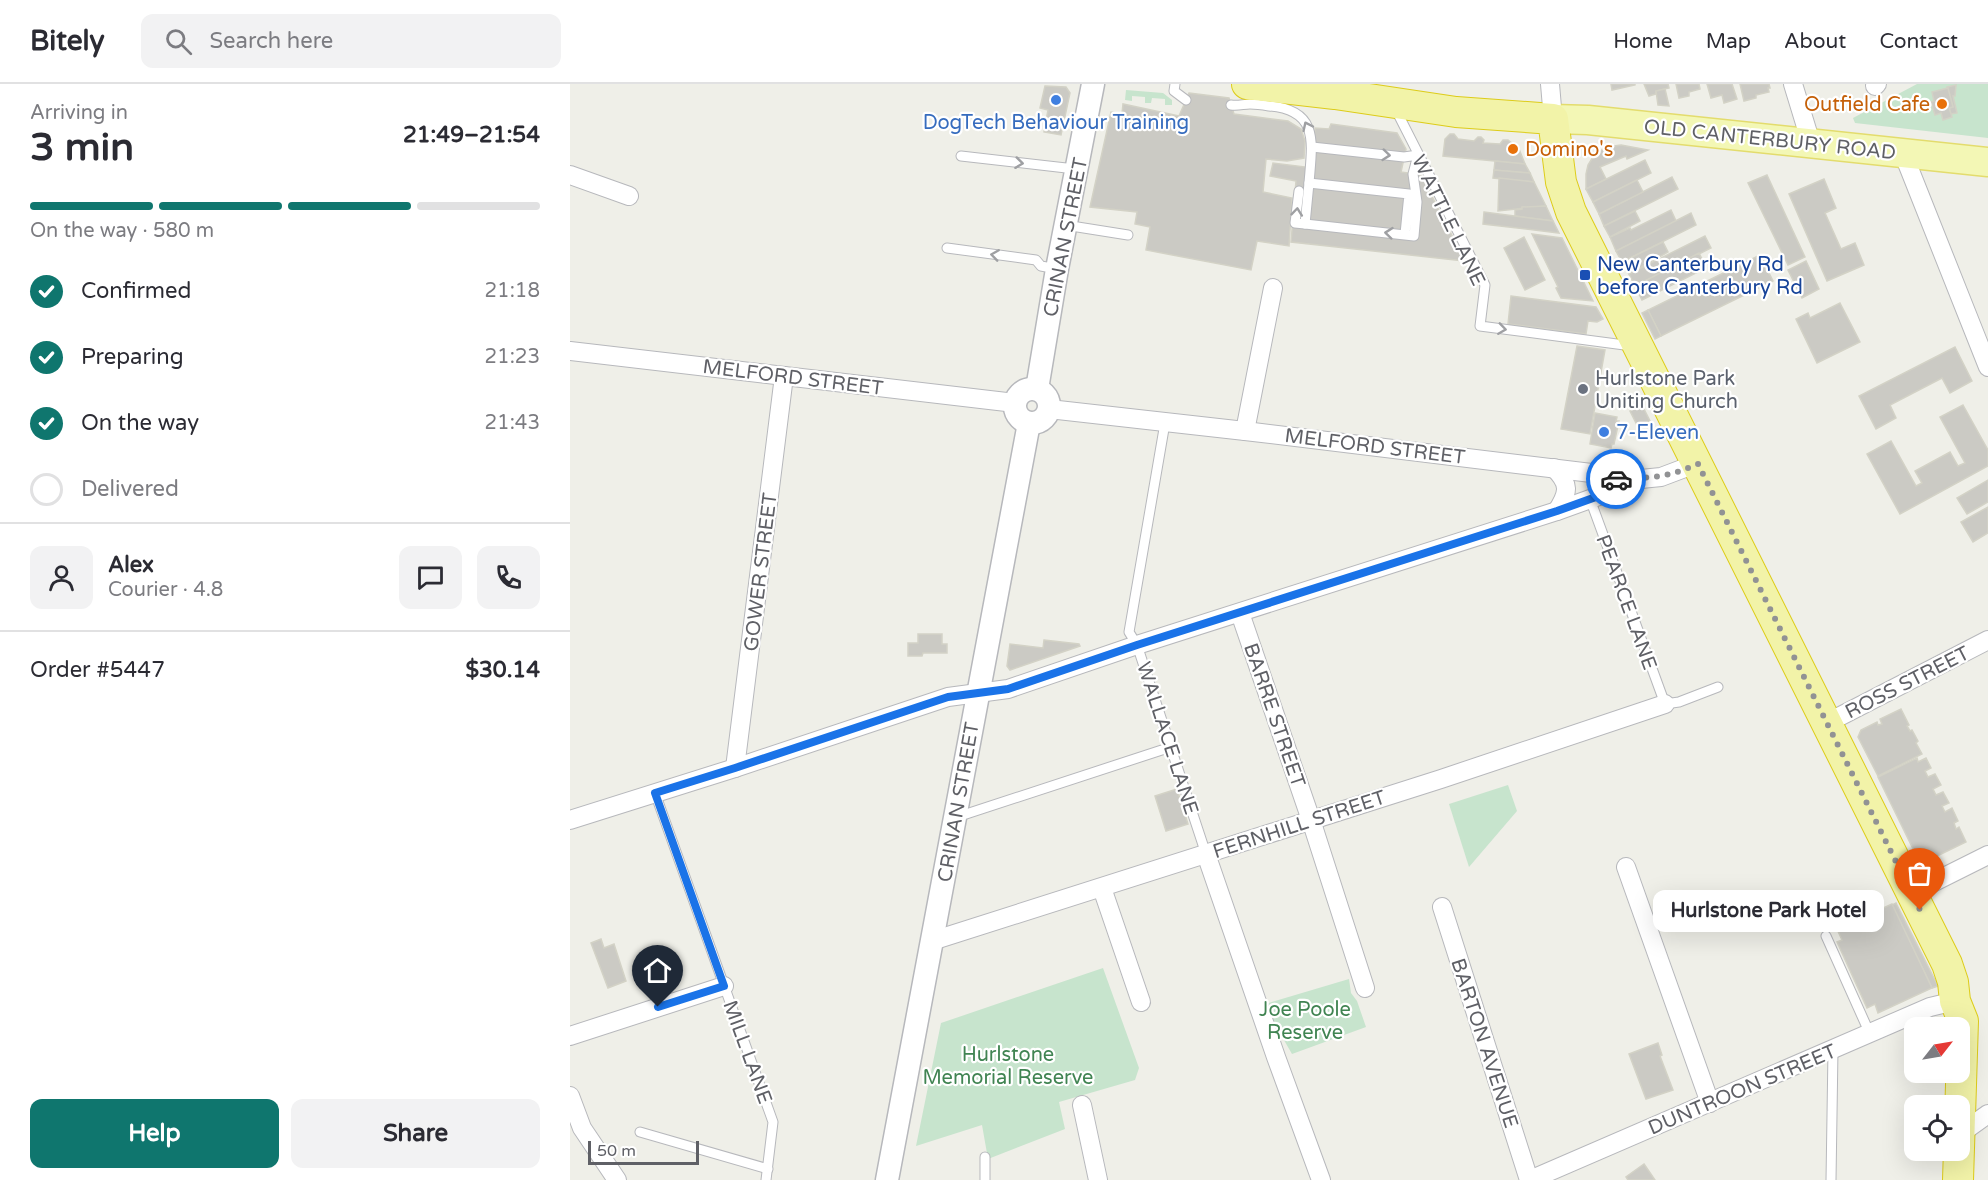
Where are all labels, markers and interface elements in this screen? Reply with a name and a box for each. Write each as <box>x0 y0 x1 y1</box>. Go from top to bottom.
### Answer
search box <box>141 14 561 68</box>
text: Bitely <box>30 24 105 58</box>
icon: search <box>162 25 195 58</box>
text: Search here <box>210 28 333 54</box>
text: Home <box>1613 29 1673 54</box>
text: Map <box>1706 29 1751 54</box>
text: About <box>1784 29 1846 54</box>
text: Contact <box>1879 29 1958 54</box>
marker: DogTech Behaviour Training <box>1049 93 1063 107</box>
place label: Outfield Cafe <box>1804 93 1930 117</box>
marker: Outfield Cafe <box>1935 97 1949 111</box>
text: Arriving in <box>30 101 128 125</box>
place label: DogTech Behaviour Training <box>923 111 1189 135</box>
street label: OLD CANTERBURY ROAD <box>1643 115 1897 165</box>
one-way arrow <box>1302 121 1314 132</box>
text: 21:49–21:54 <box>403 122 540 148</box>
text: 3 min <box>30 124 134 171</box>
place label: Domino's <box>1525 138 1613 162</box>
marker: Domino's <box>1506 142 1520 156</box>
one-way arrow <box>1381 148 1390 161</box>
street label: WATTLE LANE <box>1406 151 1490 290</box>
street label: CRINAN STREET <box>1039 155 1093 319</box>
one-way arrow <box>1015 156 1024 168</box>
one-way arrow <box>1290 207 1302 216</box>
text: On the way · 580 m <box>30 219 214 243</box>
one-way arrow <box>1384 227 1393 240</box>
one-way arrow <box>991 249 1000 261</box>
place label: New Canterbury Rd before Canterbury Rd <box>1597 253 1803 300</box>
marker: New Canterbury Rd before Canterbury Rd <box>1578 268 1592 282</box>
icon: check <box>30 275 63 308</box>
text: Confirmed <box>81 278 191 304</box>
text: 21:18 <box>485 279 540 303</box>
one-way arrow <box>1497 323 1507 335</box>
icon: check <box>30 341 63 374</box>
text: Preparing <box>81 344 184 370</box>
text: 21:23 <box>485 345 540 369</box>
street label: MELFORD STREET <box>701 355 885 401</box>
place label: Hurlstone Park Uniting Church <box>1595 367 1738 414</box>
marker: Hurlstone Park Uniting Church <box>1576 382 1590 396</box>
icon: check <box>30 407 63 440</box>
text: On the way <box>81 410 199 436</box>
text: 21:43 <box>485 411 540 435</box>
place label: 7-Eleven <box>1616 421 1699 445</box>
street label: MELFORD STREET <box>1283 424 1467 470</box>
marker: 7-Eleven <box>1597 425 1611 439</box>
courier <box>1586 449 1646 509</box>
icon: car <box>1600 463 1633 496</box>
text: Delivered <box>81 476 179 502</box>
street label: GOWER STREET <box>739 492 783 653</box>
street label: PEARCE LANE <box>1590 531 1662 673</box>
button: person <box>30 546 93 609</box>
button: chat <box>399 546 462 609</box>
button: phone <box>477 546 540 609</box>
text: Alex <box>108 552 154 578</box>
text: Courier · 4.8 <box>108 578 223 602</box>
street label: BARRE STREET <box>1238 640 1310 791</box>
street label: ROSS STREET <box>1841 641 1974 724</box>
text: Order #5447 <box>30 657 165 683</box>
text: $30.14 <box>465 657 540 683</box>
street label: WALLACE LANE <box>1131 659 1203 818</box>
street label: CRINAN STREET <box>933 720 985 884</box>
street label: FERNHILL STREET <box>1210 786 1389 864</box>
pin <box>1894 848 1945 910</box>
icon: bag <box>1903 857 1936 890</box>
callout: Hurlstone Park Hotel <box>1653 889 1884 931</box>
text: Hurlstone Park Hotel <box>1670 899 1867 923</box>
pin <box>632 945 683 1007</box>
icon: home <box>641 954 674 987</box>
street label: BARTON AVENUE <box>1445 955 1523 1131</box>
street label: MILL LANE <box>717 997 777 1107</box>
park label: Joe Poole Reserve <box>1259 998 1351 1045</box>
north arrow <box>1904 1017 1970 1083</box>
map controls <box>1904 1017 1970 1161</box>
street label: DUNTROON STREET <box>1645 1039 1840 1140</box>
park label: Hurlstone Memorial Reserve <box>923 1043 1093 1090</box>
button: locate <box>1904 1095 1970 1161</box>
button: Help <box>30 1099 279 1168</box>
button: Share <box>291 1099 540 1168</box>
scale bar <box>588 1138 699 1166</box>
text: 50 m <box>597 1141 636 1161</box>

